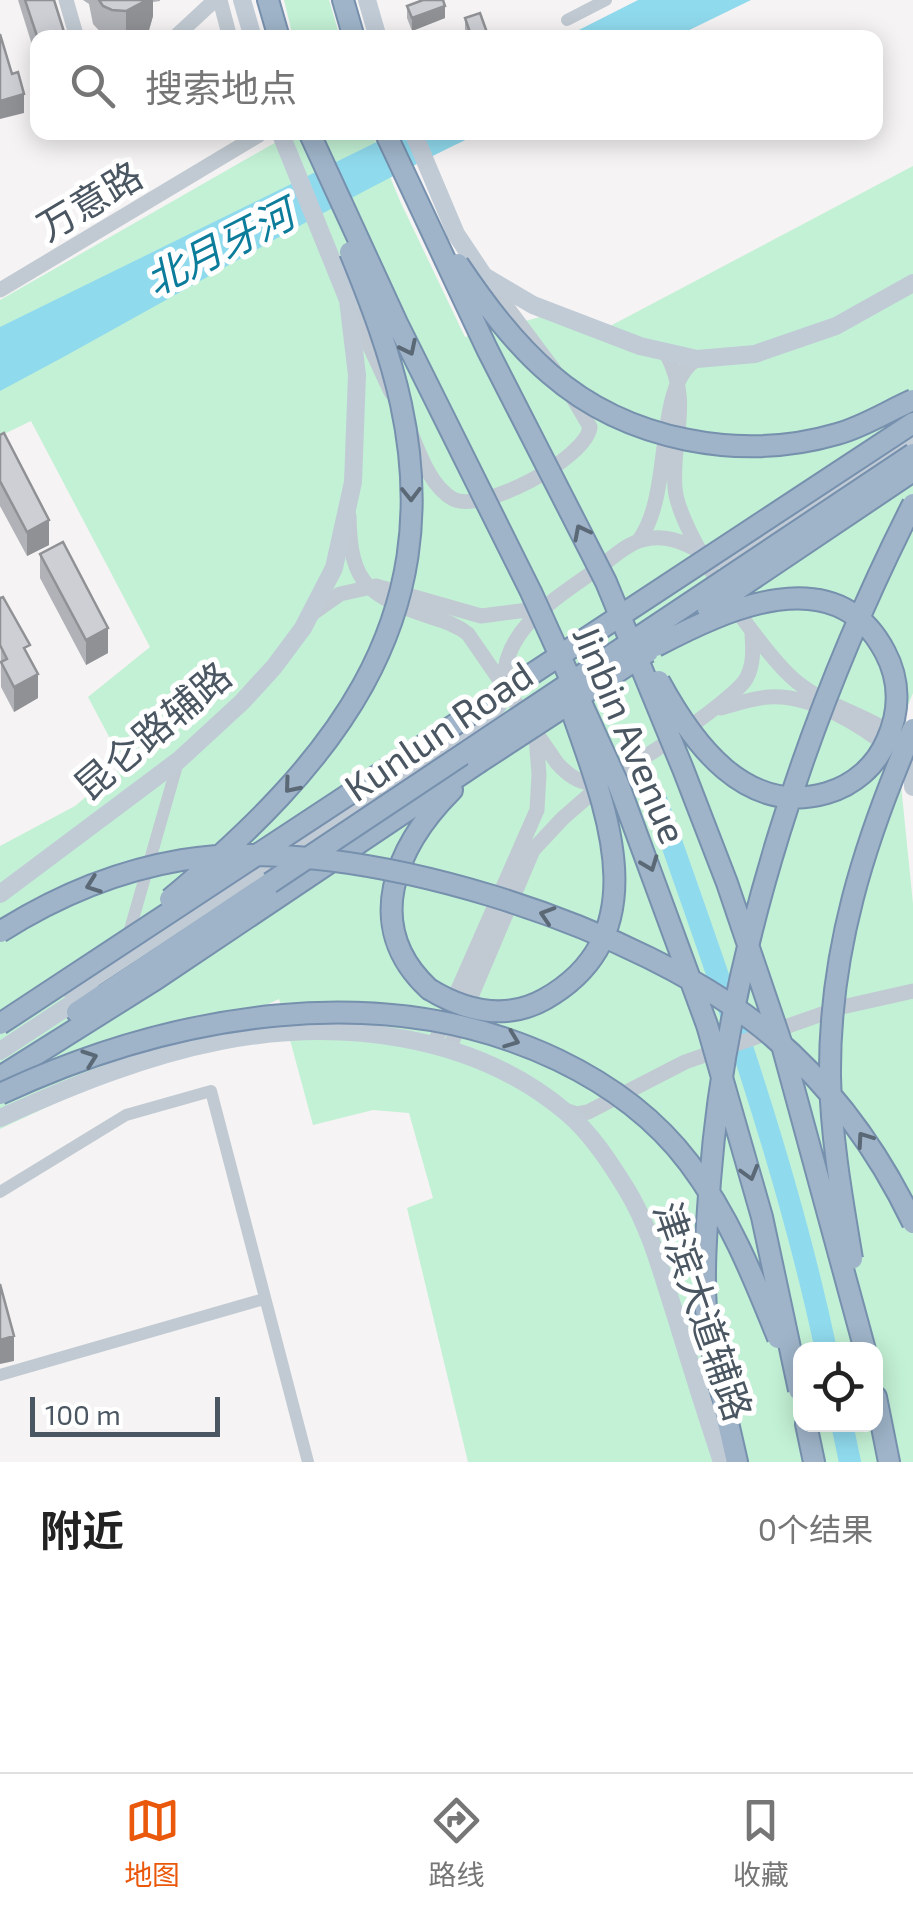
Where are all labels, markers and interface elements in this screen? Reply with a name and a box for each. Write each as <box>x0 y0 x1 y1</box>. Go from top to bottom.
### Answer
search box <box>30 30 883 140</box>
icon: search <box>65 58 120 113</box>
text: 搜索地点 <box>145 64 297 110</box>
street label: 万意路 <box>28 151 150 249</box>
water label: 北月牙河 <box>137 185 307 304</box>
one-way arrow <box>397 338 417 356</box>
one-way arrow <box>401 486 422 502</box>
one-way arrow <box>574 524 593 542</box>
street label: Jinbin Avenue <box>564 618 698 850</box>
street label: Kunlun Road <box>335 650 541 810</box>
street label: 昆仑路辅路 <box>64 651 240 809</box>
one-way arrow <box>285 775 303 793</box>
one-way arrow <box>638 855 658 872</box>
one-way arrow <box>86 873 103 894</box>
one-way arrow <box>539 907 556 927</box>
one-way arrow <box>502 1029 519 1049</box>
one-way arrow <box>81 1049 98 1070</box>
one-way arrow <box>858 1131 876 1150</box>
one-way arrow <box>738 1164 759 1182</box>
street label: 津滨大道辅路 <box>645 1196 763 1426</box>
map controls <box>793 1342 883 1432</box>
button: locate <box>793 1342 883 1432</box>
scale bar <box>30 1392 220 1436</box>
text: 100 m <box>45 1397 121 1431</box>
text: 附近 <box>40 1504 124 1554</box>
text: 0个结果 <box>758 1509 873 1547</box>
tab: 地图 <box>124 1793 180 1893</box>
tab: 路线 <box>428 1793 485 1893</box>
tab: 收藏 <box>733 1793 789 1893</box>

